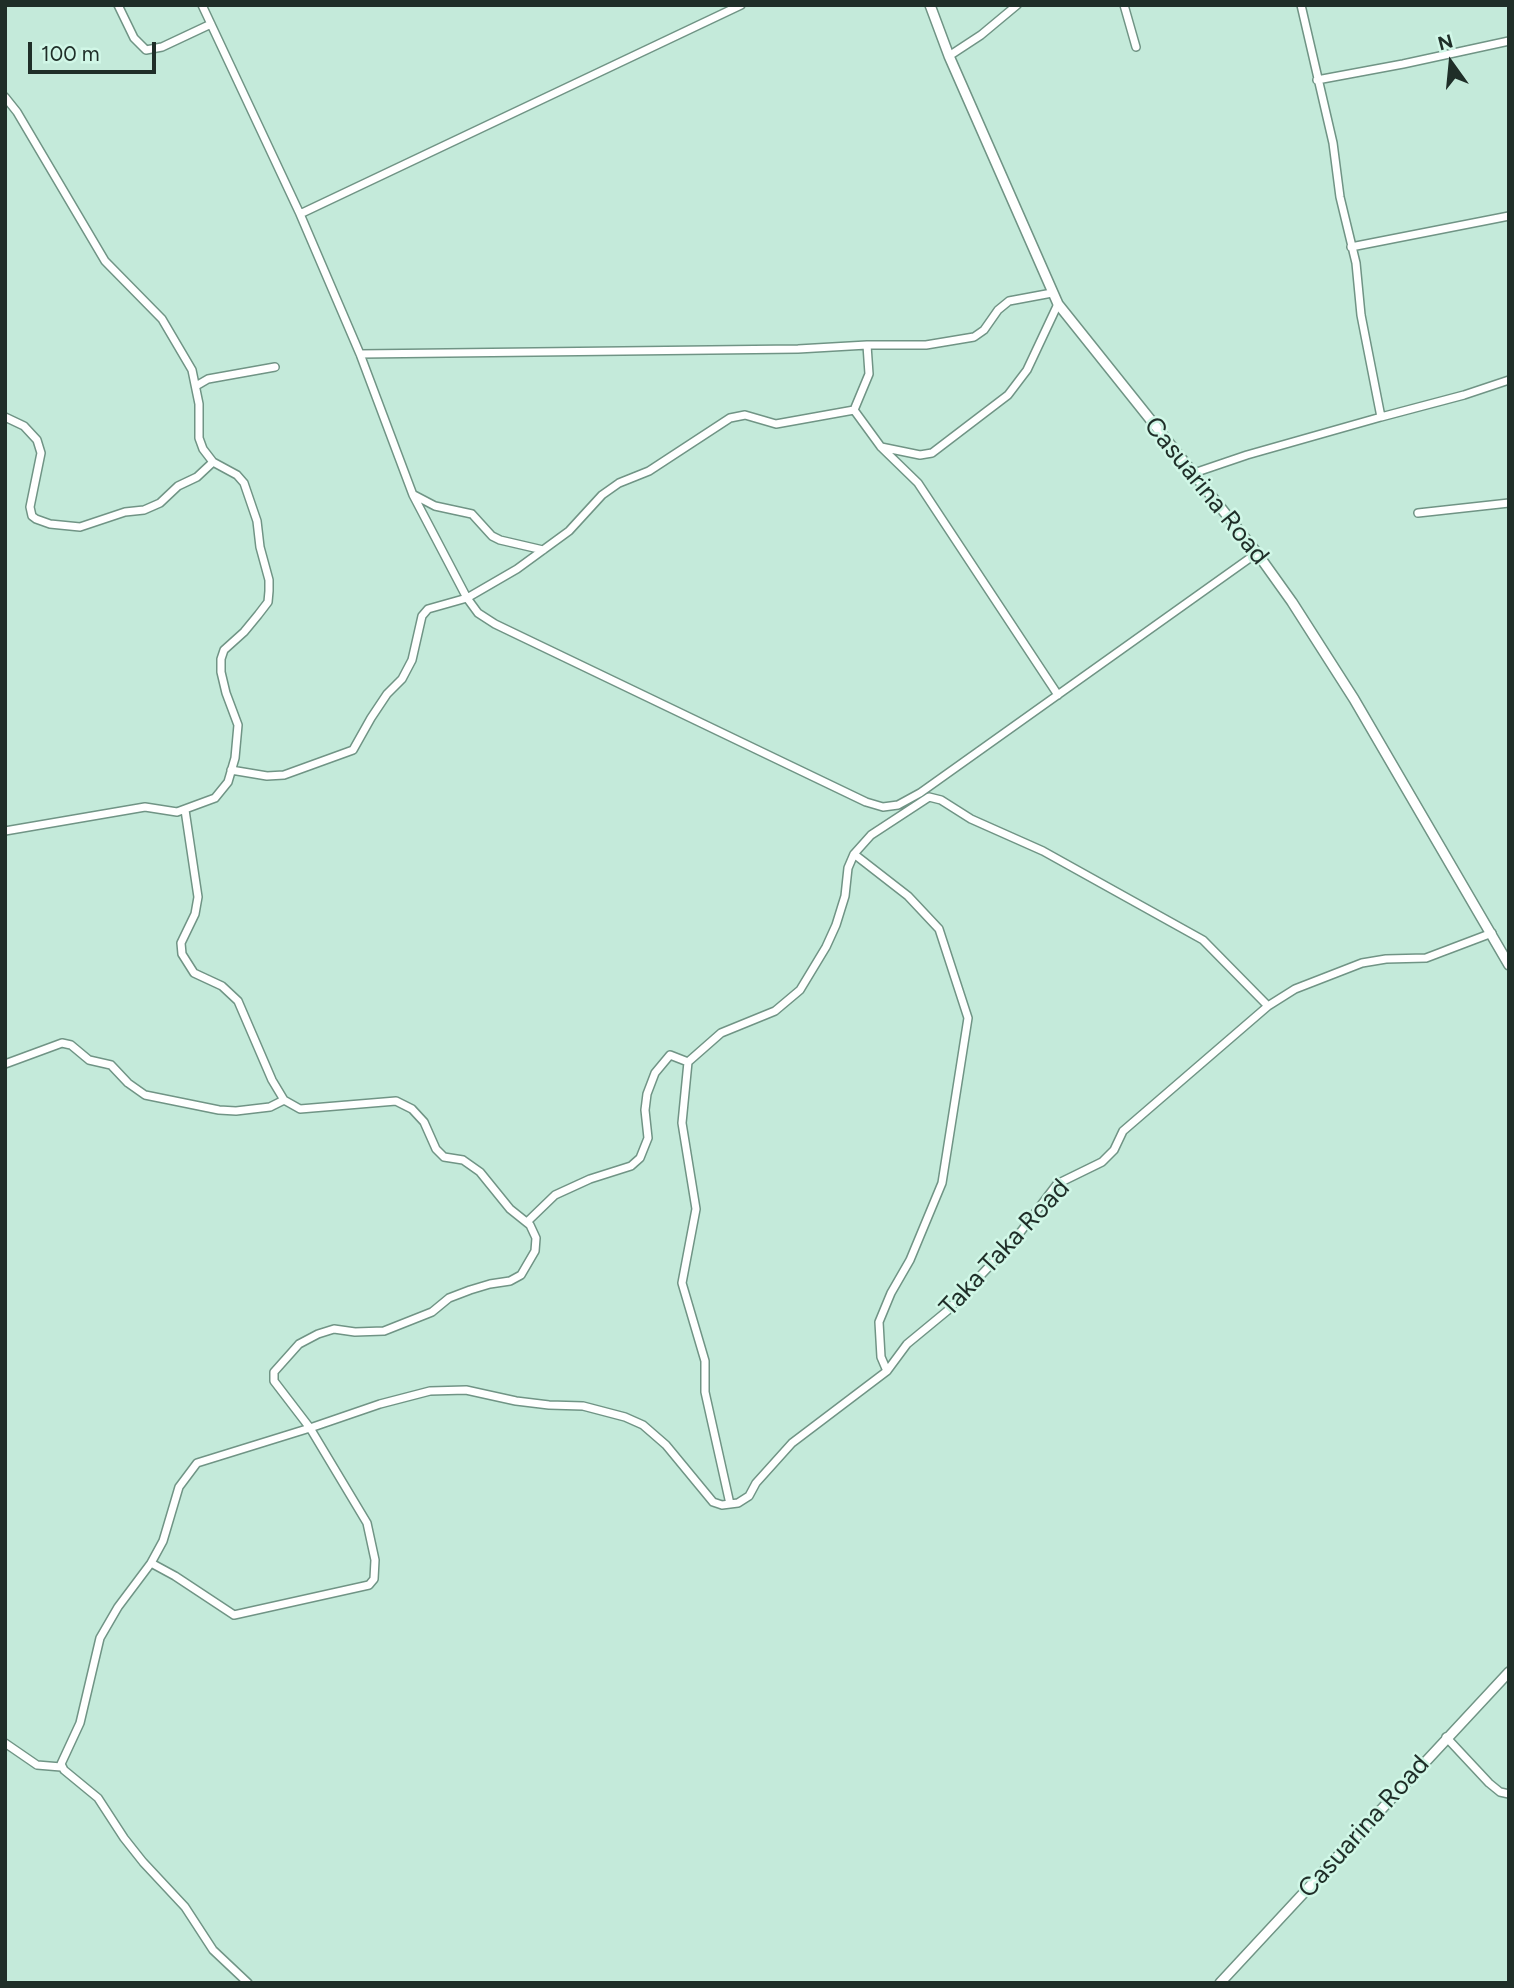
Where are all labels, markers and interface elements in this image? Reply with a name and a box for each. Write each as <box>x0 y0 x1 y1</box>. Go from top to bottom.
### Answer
scale bar <box>32 28 159 72</box>
north arrow <box>1416 28 1486 98</box>
text: N <box>1435 29 1456 55</box>
text: 100 m <box>41 41 100 66</box>
street label: Casuarina Road <box>1137 411 1275 571</box>
street label: Taka Taka Road <box>934 1173 1076 1323</box>
street label: Casuarina Road <box>1292 1749 1436 1905</box>

